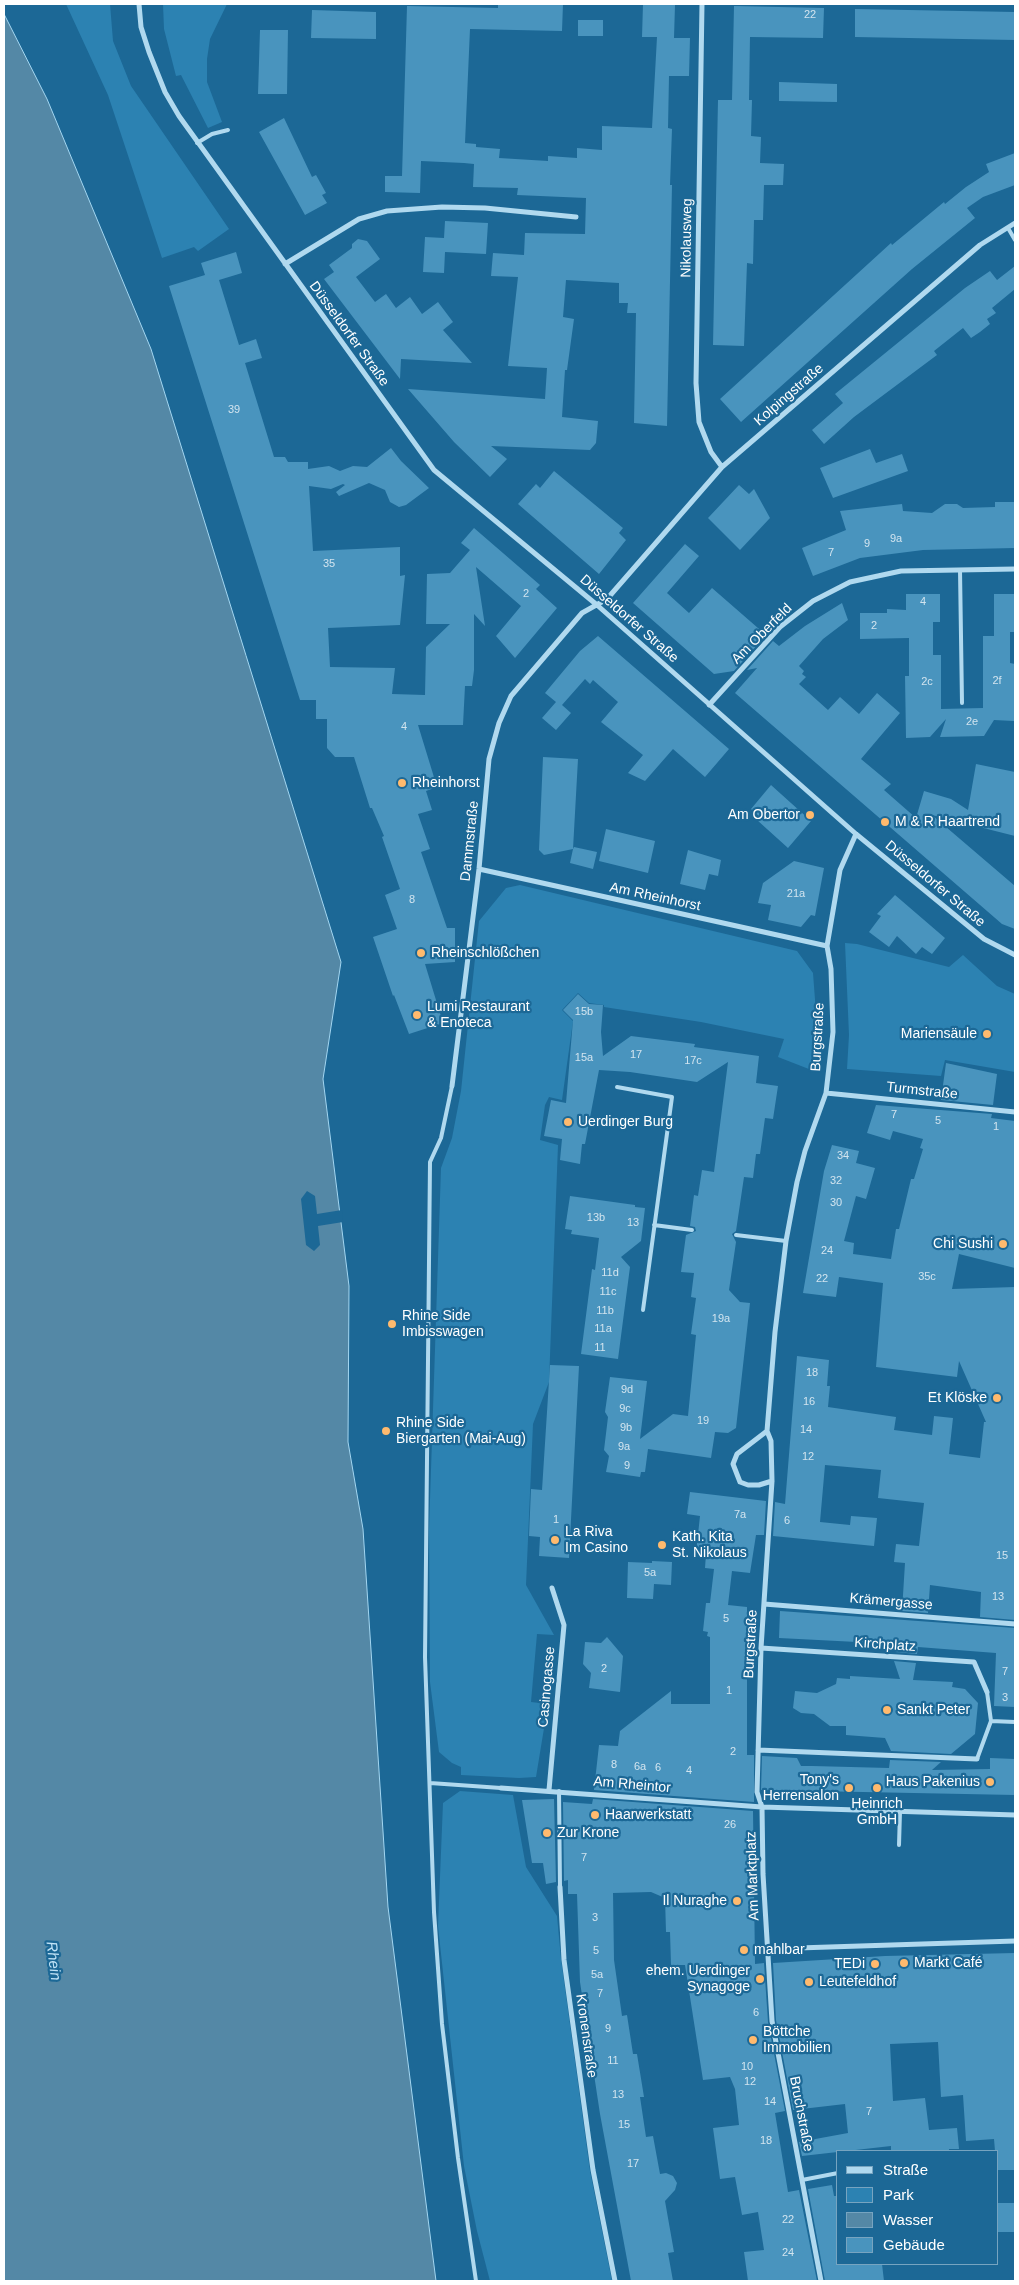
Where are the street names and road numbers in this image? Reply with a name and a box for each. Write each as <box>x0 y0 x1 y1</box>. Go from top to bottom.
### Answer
street label: Nikolausweg <box>678 198 696 278</box>
street label: Düsseldorfer Straße <box>305 278 393 390</box>
street label: Kolpingstraße <box>751 360 827 430</box>
street label: Düsseldorfer Straße <box>576 572 682 666</box>
street label: Am Oberfeld <box>728 600 796 668</box>
street label: Dammstraße <box>457 800 483 882</box>
street label: Düsseldorfer Straße <box>882 837 988 931</box>
street label: Am Rheinhorst <box>608 879 702 915</box>
street label: Burgstraße <box>808 1002 828 1072</box>
street label: Turmstraße <box>885 1079 959 1103</box>
street label: Krämergasse <box>849 1590 933 1614</box>
street label: Burgstraße <box>741 1609 761 1679</box>
street label: Kirchplatz <box>854 1634 916 1656</box>
street label: Casinogasse <box>535 1646 559 1728</box>
street label: Am Rheintor <box>593 1773 671 1797</box>
street label: Am Marktplatz <box>743 1831 763 1921</box>
street label: Kronenstraße <box>572 1993 600 2079</box>
street label: Bruchstraße <box>785 2075 817 2153</box>

